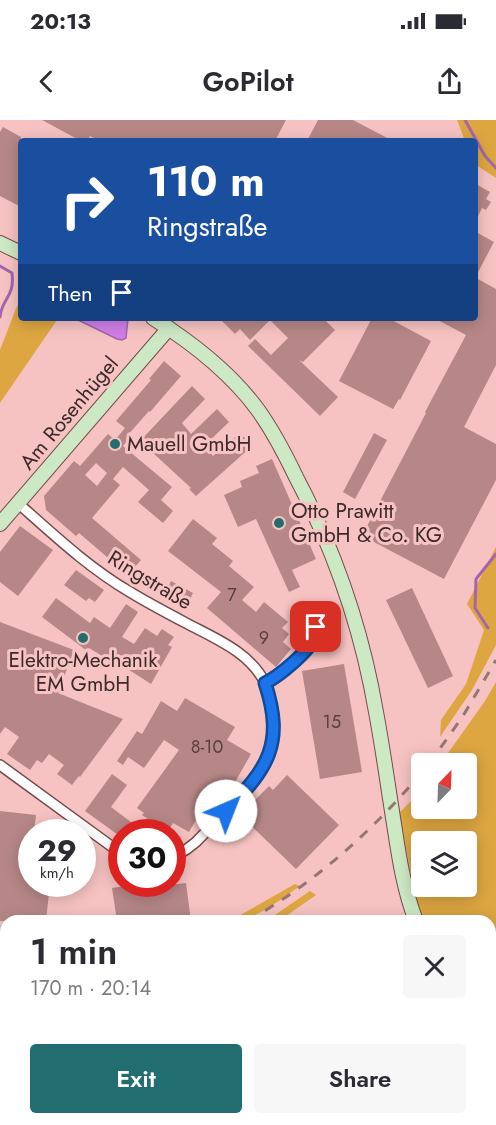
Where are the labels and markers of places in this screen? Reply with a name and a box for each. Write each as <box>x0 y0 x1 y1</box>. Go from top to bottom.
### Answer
place label: Mauell GmbH <box>127 429 252 459</box>
marker: Mauell GmbH <box>108 437 122 451</box>
place label: Otto Prawitt GmbH & Co. KG <box>291 496 442 550</box>
marker: Otto Prawitt GmbH & Co. KG <box>272 516 286 530</box>
pin <box>290 601 341 652</box>
marker: Elektro-Mechanik EM GmbH <box>76 631 90 645</box>
place label: Elektro-Mechanik EM GmbH <box>9 645 158 699</box>

